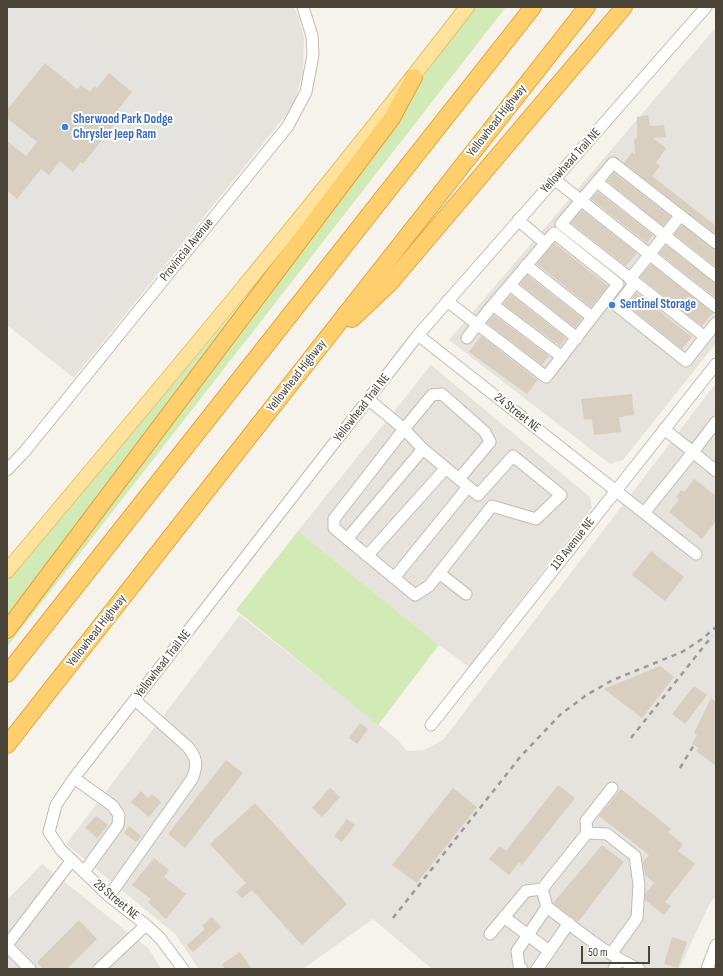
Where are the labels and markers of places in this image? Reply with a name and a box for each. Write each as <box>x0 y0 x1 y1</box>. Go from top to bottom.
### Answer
place label: Sherwood Park Dodge Chrysler Jeep Ram <box>73 112 173 143</box>
marker: Sherwood Park Dodge Chrysler Jeep Ram <box>60 122 70 132</box>
place label: Sentinel Storage <box>620 297 696 313</box>
marker: Sentinel Storage <box>607 300 617 310</box>

